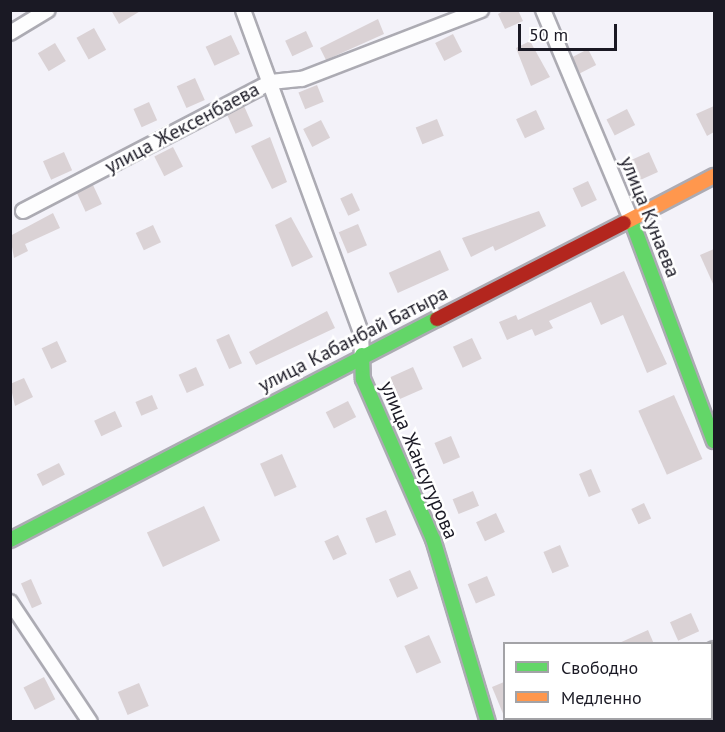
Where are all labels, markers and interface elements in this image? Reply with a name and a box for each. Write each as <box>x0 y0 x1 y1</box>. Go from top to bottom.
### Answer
scale bar <box>521 12 620 50</box>
text: 50 m <box>529 23 568 46</box>
street label: улица Жексенбаева <box>101 77 263 179</box>
street label: улица Кунаева <box>615 153 685 281</box>
street label: улица Кабанбай Батыра <box>254 281 452 397</box>
street label: улица Жансугурова <box>375 377 463 543</box>
legend <box>503 642 713 720</box>
text: Свободно <box>561 656 638 679</box>
text: Медленно <box>561 686 642 709</box>

